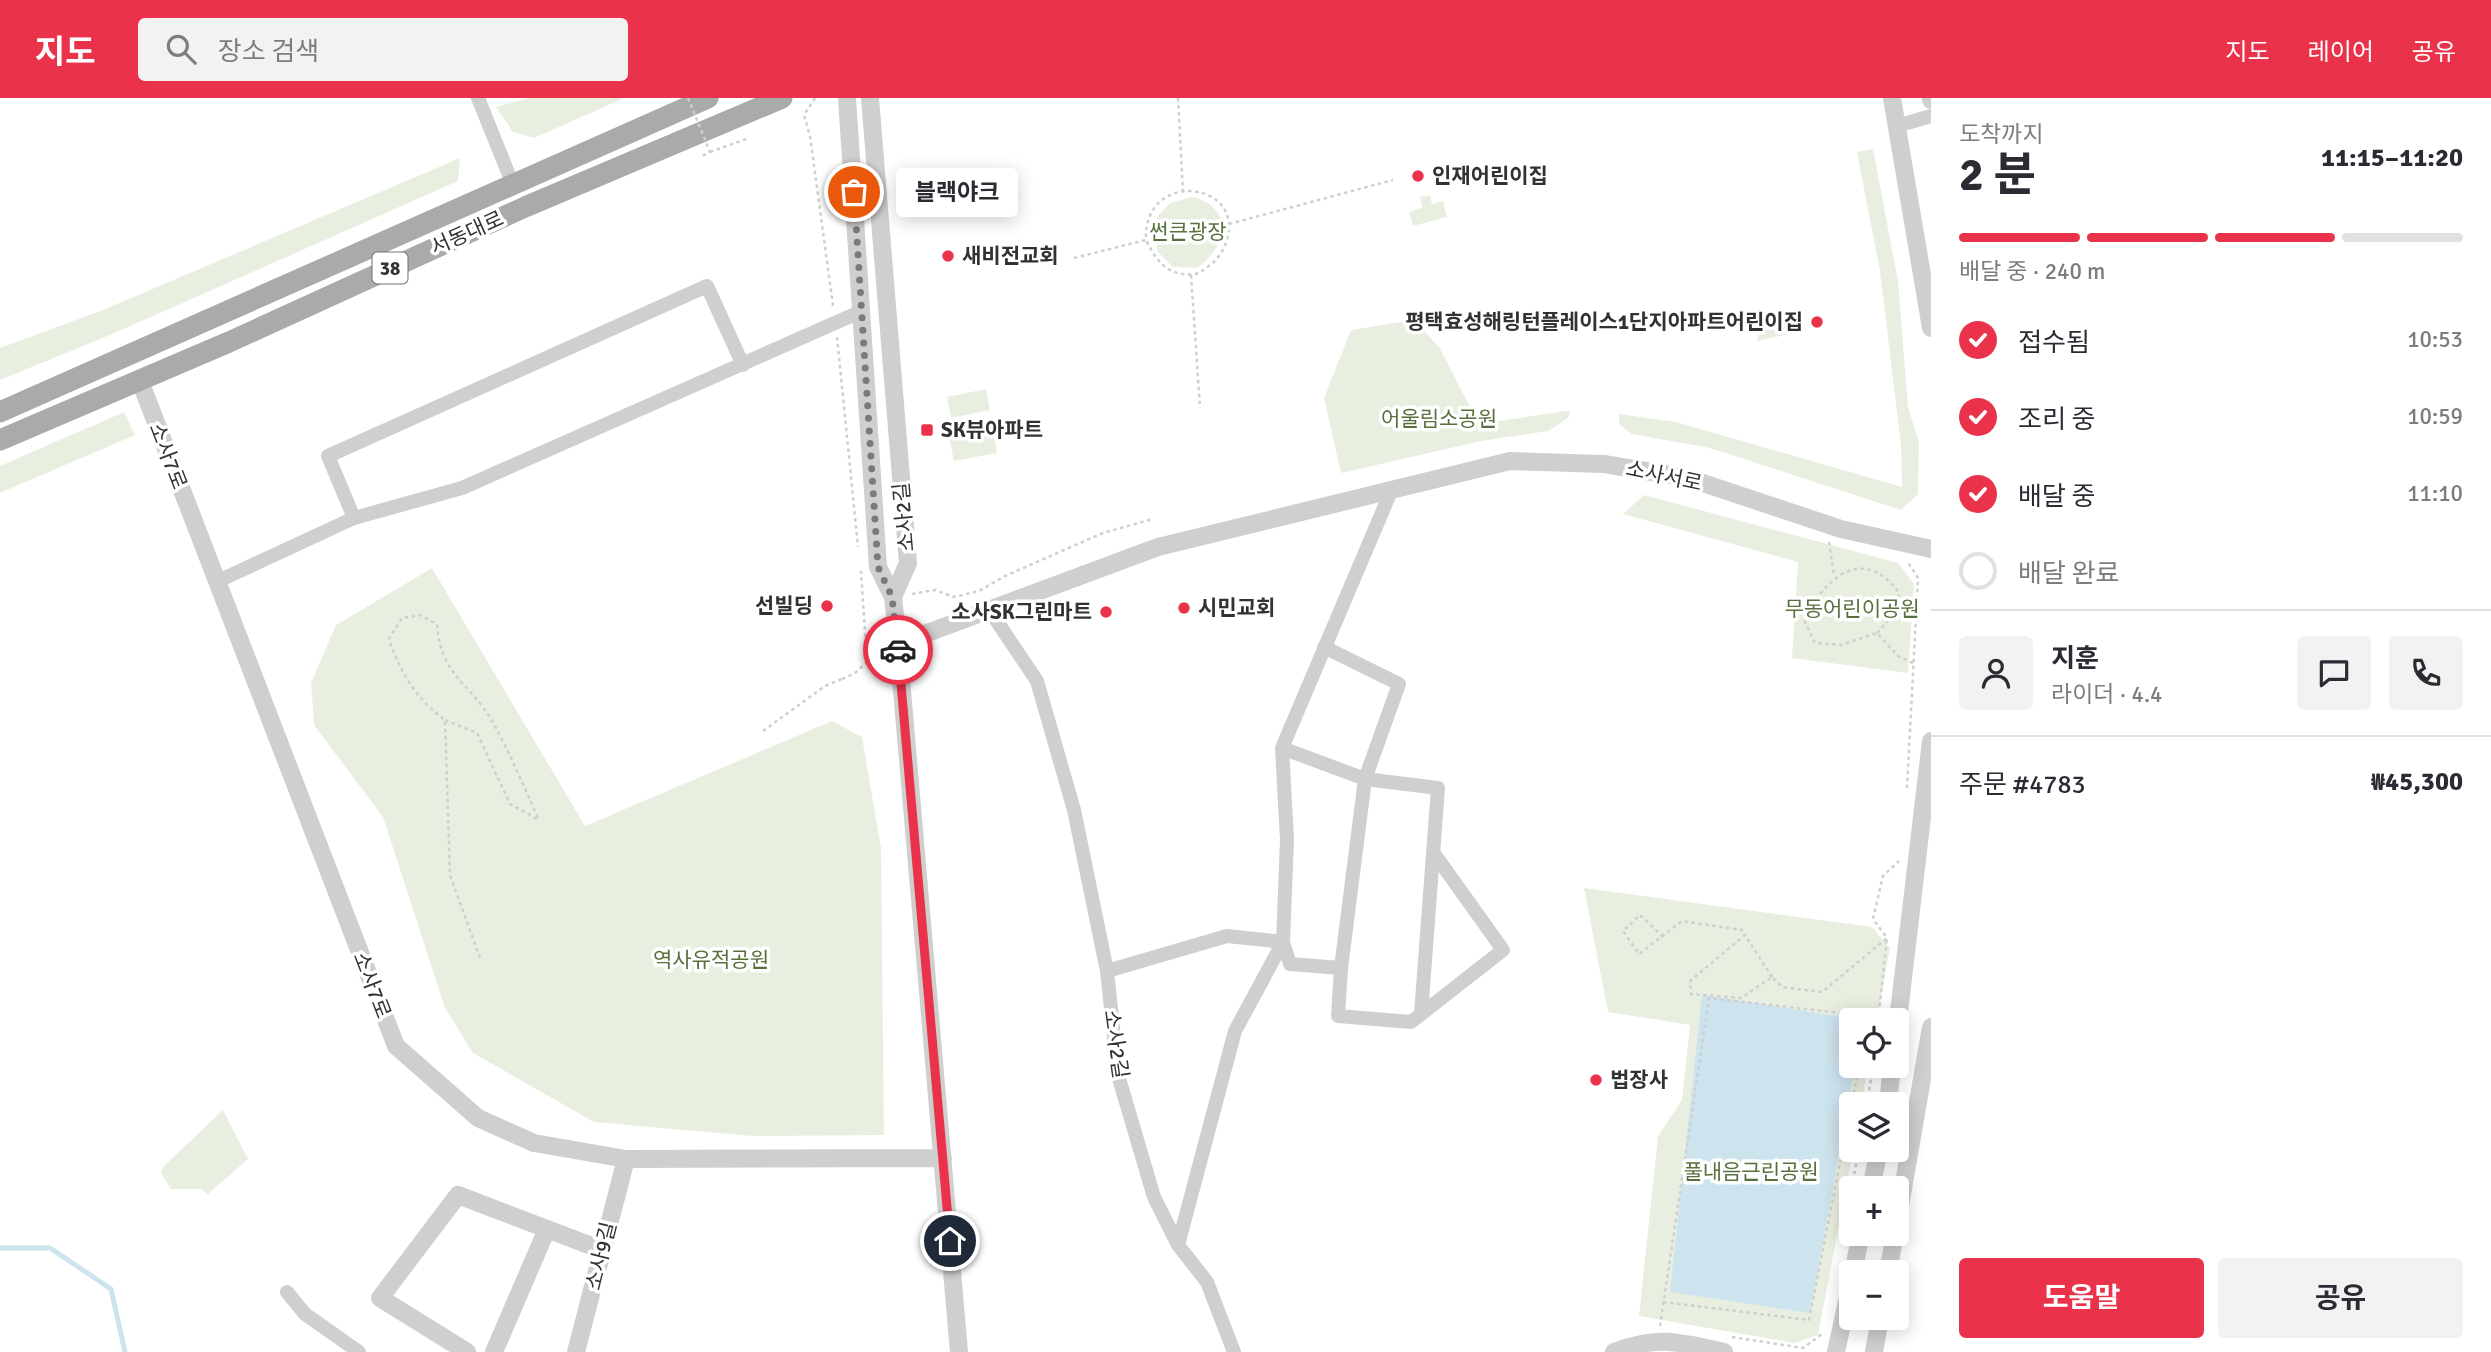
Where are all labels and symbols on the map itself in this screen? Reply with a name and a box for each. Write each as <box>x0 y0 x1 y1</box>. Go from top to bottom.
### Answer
pin <box>824 162 884 222</box>
place label: 인재어린이집 <box>1432 163 1548 189</box>
callout: 블랙야크 <box>896 168 1018 217</box>
marker: 인재어린이집 <box>1410 168 1426 184</box>
street label: 서동대로 <box>426 205 508 261</box>
park label: 썬큰광장 <box>1149 219 1227 245</box>
place label: 새비전교회 <box>962 243 1059 269</box>
marker: 새비전교회 <box>940 248 956 264</box>
road number: 38 <box>372 252 408 284</box>
place label: 평택효성해링턴플레이스1단지아파트어린이집 <box>1405 309 1803 335</box>
marker: 평택효성해링턴플레이스1단지아파트어린이집 <box>1809 314 1825 330</box>
park label: 어울림소공원 <box>1381 406 1497 432</box>
place label: SK뷰아파트 <box>941 417 1043 443</box>
street label: 소사7로 <box>143 419 193 493</box>
marker: SK뷰아파트 <box>919 422 935 438</box>
street label: 소사서로 <box>1624 455 1704 497</box>
street label: 소사2길 <box>888 481 920 553</box>
place label: 선빌딩 <box>755 593 813 619</box>
place label: 시민교회 <box>1198 595 1275 621</box>
park label: 무동어린이공원 <box>1784 596 1920 622</box>
marker: 선빌딩 <box>819 598 835 614</box>
place label: 소사SK그린마트 <box>951 599 1092 625</box>
marker: 시민교회 <box>1176 600 1192 616</box>
marker: 소사SK그린마트 <box>1098 604 1114 620</box>
courier <box>863 615 933 685</box>
park label: 역사유적공원 <box>653 947 769 973</box>
street label: 소사7로 <box>347 948 397 1022</box>
street label: 소사2길 <box>1098 1008 1134 1080</box>
place label: 법장사 <box>1610 1067 1668 1093</box>
marker: 법장사 <box>1588 1072 1604 1088</box>
park label: 풀내음근린공원 <box>1683 1159 1819 1185</box>
pin <box>920 1211 980 1271</box>
street label: 소사9길 <box>580 1219 622 1293</box>

